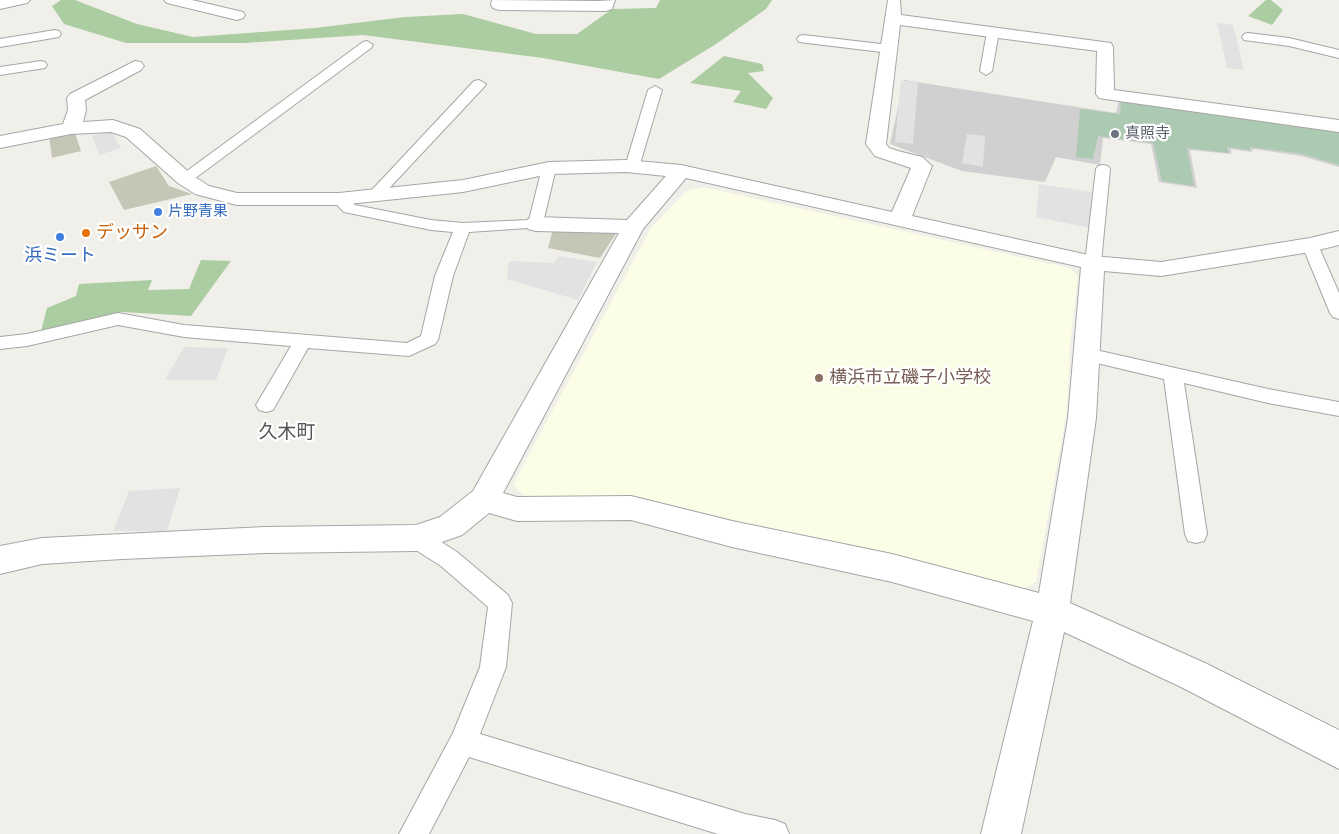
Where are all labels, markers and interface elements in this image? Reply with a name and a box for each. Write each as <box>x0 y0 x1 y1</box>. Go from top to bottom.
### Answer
place label: 真照寺 <box>1125 125 1170 143</box>
marker: 真照寺 <box>1109 128 1121 140</box>
place label: 片野青果 <box>168 203 228 221</box>
marker: 片野青果 <box>152 206 164 218</box>
place label: デッサン <box>96 222 168 244</box>
marker: デッサン <box>80 227 92 239</box>
marker: 浜ミート <box>54 231 66 243</box>
place label: 浜ミート <box>24 245 96 267</box>
place label: 横浜市立磯子小学校 <box>829 367 991 389</box>
marker: 横浜市立磯子小学校 <box>813 372 825 384</box>
district label: 久木町 <box>259 422 315 444</box>

